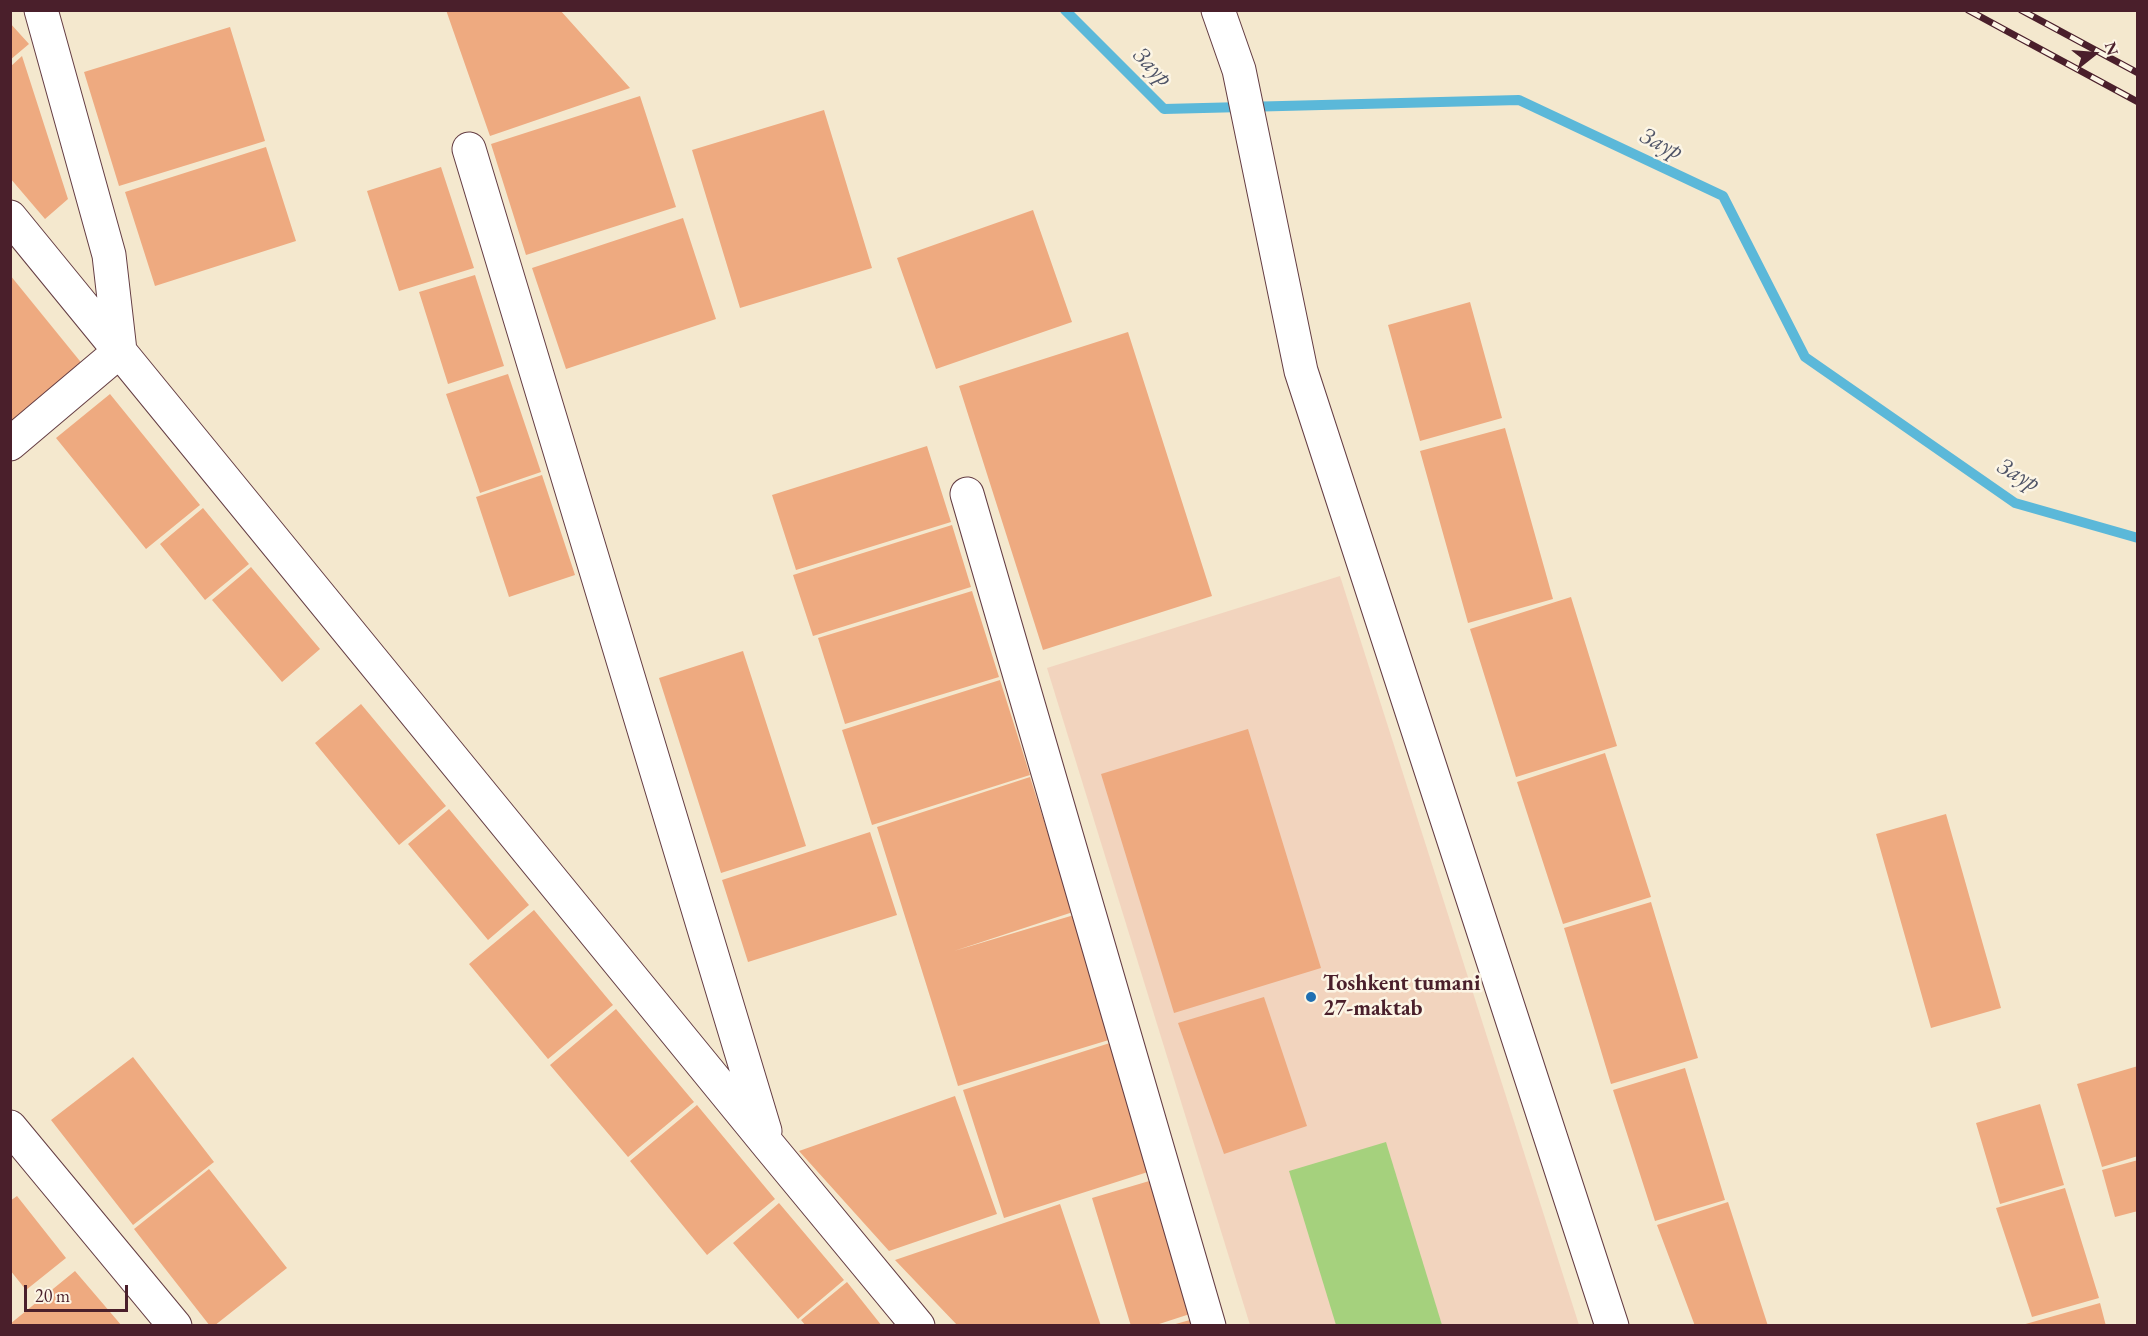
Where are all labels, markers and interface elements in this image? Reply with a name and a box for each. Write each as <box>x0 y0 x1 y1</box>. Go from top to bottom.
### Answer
north arrow <box>2064 24 2124 84</box>
text: N <box>2100 39 2124 58</box>
water label: Заур <box>1126 41 1178 93</box>
water label: Заур <box>1635 122 1687 166</box>
water label: Заур <box>1992 452 2044 498</box>
place label: Toshkent tumani 27-maktab <box>1323 971 1480 1022</box>
marker: Toshkent tumani 27-maktab <box>1304 990 1318 1004</box>
scale bar <box>27 1273 130 1311</box>
text: 20 m <box>35 1284 70 1307</box>

